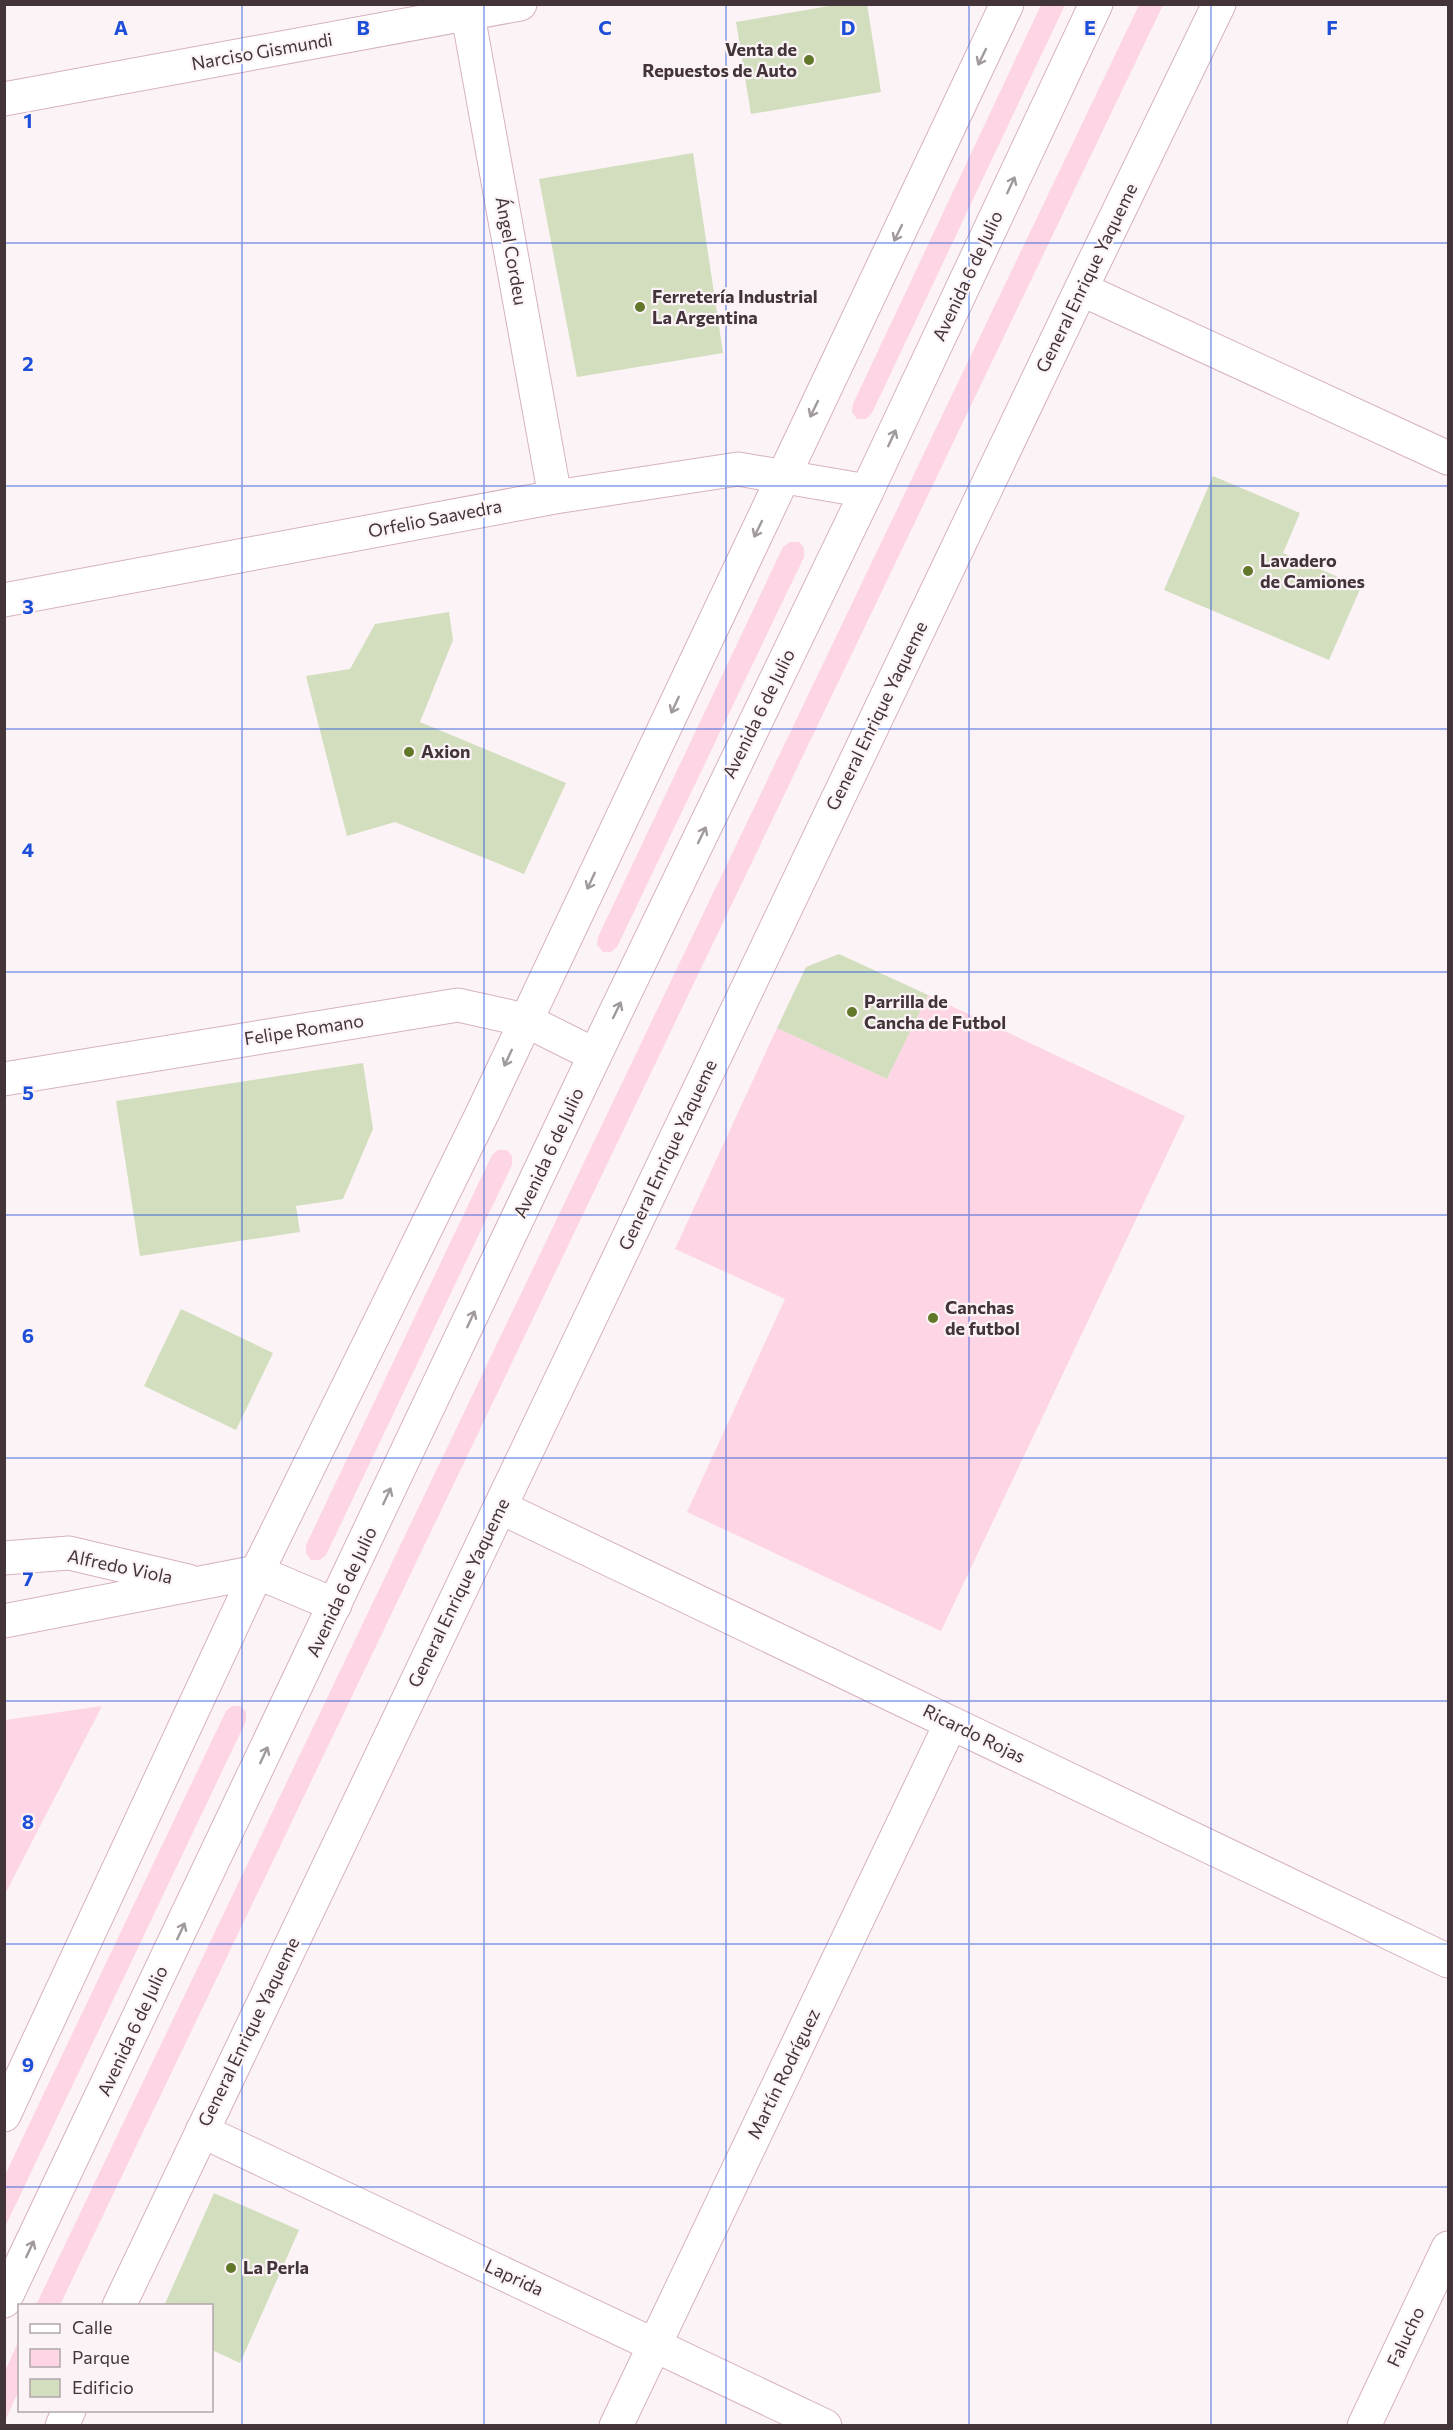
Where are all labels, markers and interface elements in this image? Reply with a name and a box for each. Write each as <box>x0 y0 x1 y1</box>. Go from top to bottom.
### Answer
text: A <box>114 15 128 39</box>
text: B <box>356 15 370 39</box>
text: C <box>598 15 612 39</box>
text: D <box>841 15 855 39</box>
text: E <box>1084 15 1096 39</box>
text: F <box>1326 15 1338 39</box>
street label: Narciso Gismundi <box>190 28 334 74</box>
place label: Venta de Repuestos de Auto <box>642 38 797 81</box>
one-way arrow <box>976 48 988 66</box>
marker: Venta de Repuestos de Auto <box>802 53 816 67</box>
text: 1 <box>23 108 33 132</box>
one-way arrow <box>1005 177 1017 195</box>
street label: General Enrique Yaqueme <box>1031 179 1142 376</box>
street label: Ángel Cordeu <box>492 195 532 307</box>
street label: Avenida 6 de Julio <box>927 207 1007 344</box>
one-way arrow <box>892 224 904 242</box>
place label: Ferretería Industrial La Argentina <box>652 285 818 328</box>
marker: Ferretería Industrial La Argentina <box>633 300 647 314</box>
text: 2 <box>22 351 34 375</box>
one-way arrow <box>807 400 819 418</box>
one-way arrow <box>887 429 898 447</box>
street label: Orfelio Saavedra <box>366 494 504 542</box>
one-way arrow <box>752 520 764 538</box>
place label: Lavadero de Camiones <box>1260 549 1365 592</box>
marker: Lavadero de Camiones <box>1241 564 1255 578</box>
text: 3 <box>22 594 34 618</box>
street label: General Enrique Yaqueme <box>821 617 932 814</box>
street label: Avenida 6 de Julio <box>717 645 799 782</box>
one-way arrow <box>668 696 680 714</box>
place label: Axion <box>421 740 470 762</box>
marker: Axion <box>402 745 416 759</box>
one-way arrow <box>696 826 708 844</box>
text: 4 <box>22 837 34 861</box>
one-way arrow <box>585 872 597 890</box>
place label: Parrilla de Cancha de Futbol <box>864 990 1006 1033</box>
one-way arrow <box>612 1002 623 1020</box>
marker: Parrilla de Cancha de Futbol <box>845 1005 859 1019</box>
street label: Felipe Romano <box>243 1009 365 1049</box>
one-way arrow <box>501 1048 513 1066</box>
street label: General Enrique Yaqueme <box>613 1056 721 1253</box>
text: 5 <box>22 1080 34 1104</box>
street label: Avenida 6 de Julio <box>508 1084 588 1221</box>
place label: Canchas de futbol <box>945 1296 1020 1339</box>
one-way arrow <box>465 1311 477 1329</box>
marker: Canchas de futbol <box>926 1311 940 1325</box>
text: 6 <box>22 1323 34 1347</box>
one-way arrow <box>382 1487 394 1505</box>
street label: General Enrique Yaqueme <box>403 1494 514 1691</box>
street label: Avenida 6 de Julio <box>301 1523 381 1660</box>
street label: Alfredo Viola <box>66 1544 175 1588</box>
text: 7 <box>23 1566 34 1590</box>
street label: Ricardo Rojas <box>920 1699 1029 1767</box>
one-way arrow <box>259 1746 271 1764</box>
text: 8 <box>22 1809 34 1833</box>
one-way arrow <box>175 1923 187 1941</box>
street label: General Enrique Yaqueme <box>193 1933 304 2130</box>
street label: Avenida 6 de Julio <box>92 1962 172 2099</box>
street label: Martín Rodríguez <box>742 2005 824 2142</box>
text: 9 <box>22 2052 34 2076</box>
one-way arrow <box>24 2240 36 2258</box>
street label: Laprida <box>482 2254 547 2300</box>
place label: La Perla <box>243 2256 309 2278</box>
marker: La Perla <box>224 2261 238 2275</box>
street label: Falucho <box>1382 2303 1429 2370</box>
legend <box>18 2304 213 2412</box>
text: Calle <box>72 2316 112 2338</box>
text: Parque <box>72 2346 130 2368</box>
text: Edificio <box>72 2376 134 2398</box>

